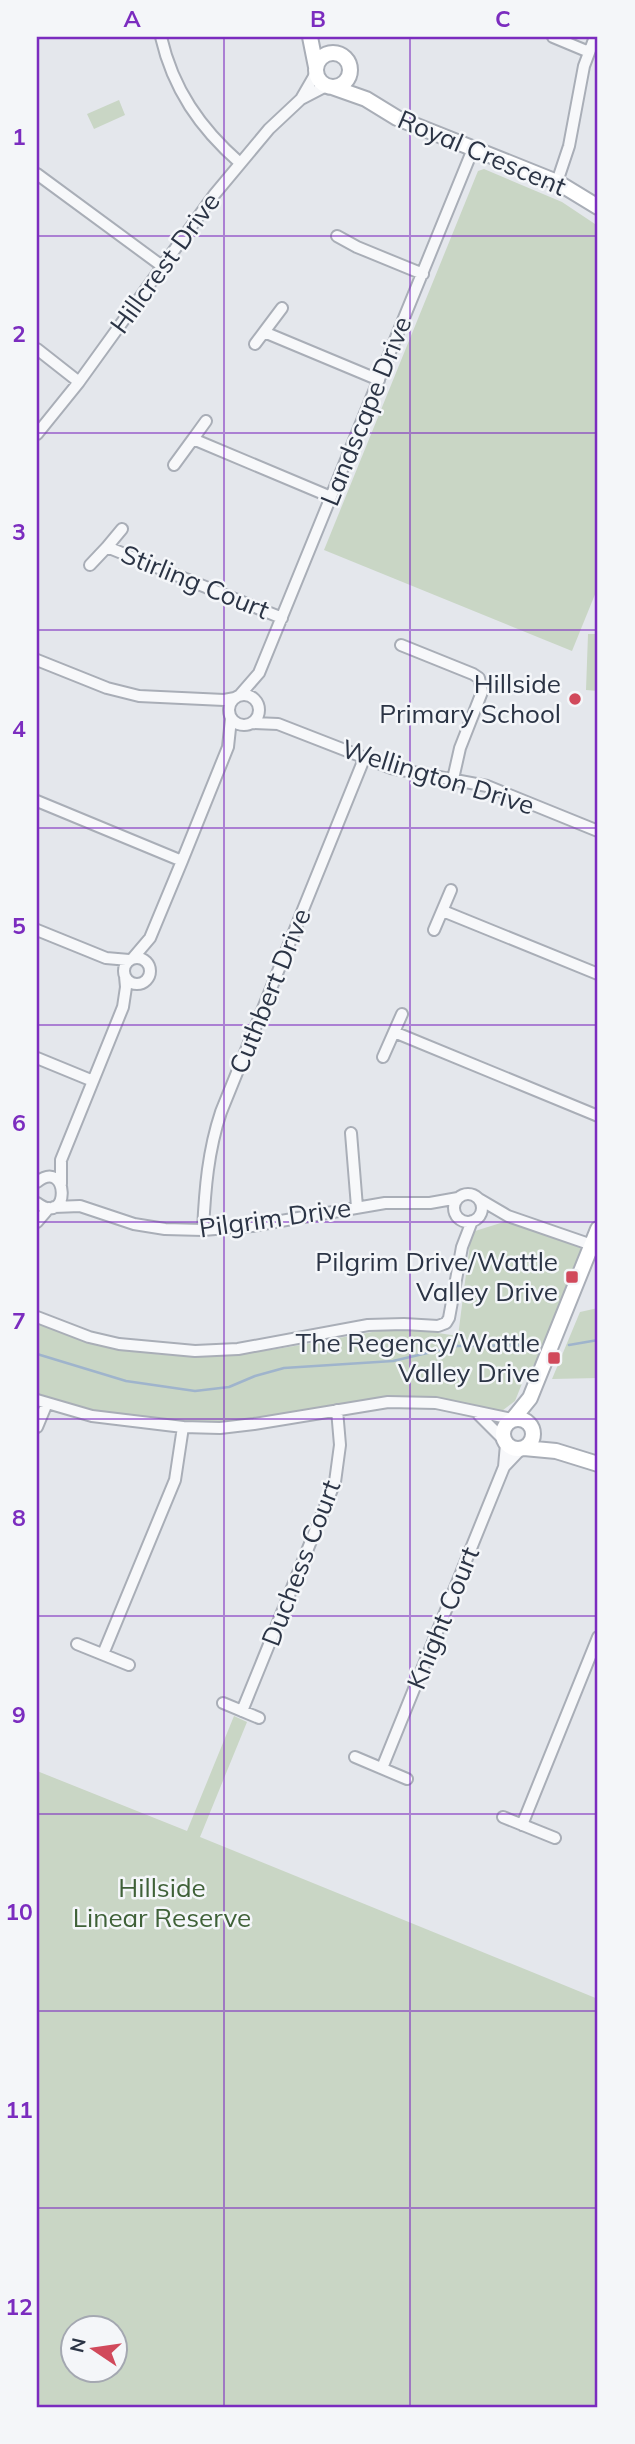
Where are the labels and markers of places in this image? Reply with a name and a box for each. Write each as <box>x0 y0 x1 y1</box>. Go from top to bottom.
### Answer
place label: Hillside Primary School <box>379 667 561 730</box>
marker: Hillside Primary School <box>567 691 583 707</box>
place label: Pilgrim Drive/Wattle Valley Drive <box>315 1245 558 1308</box>
marker: Pilgrim Drive/Wattle Valley Drive <box>564 1269 580 1285</box>
place label: The Regency/Wattle Valley Drive <box>295 1326 540 1389</box>
marker: The Regency/Wattle Valley Drive <box>546 1350 562 1366</box>

